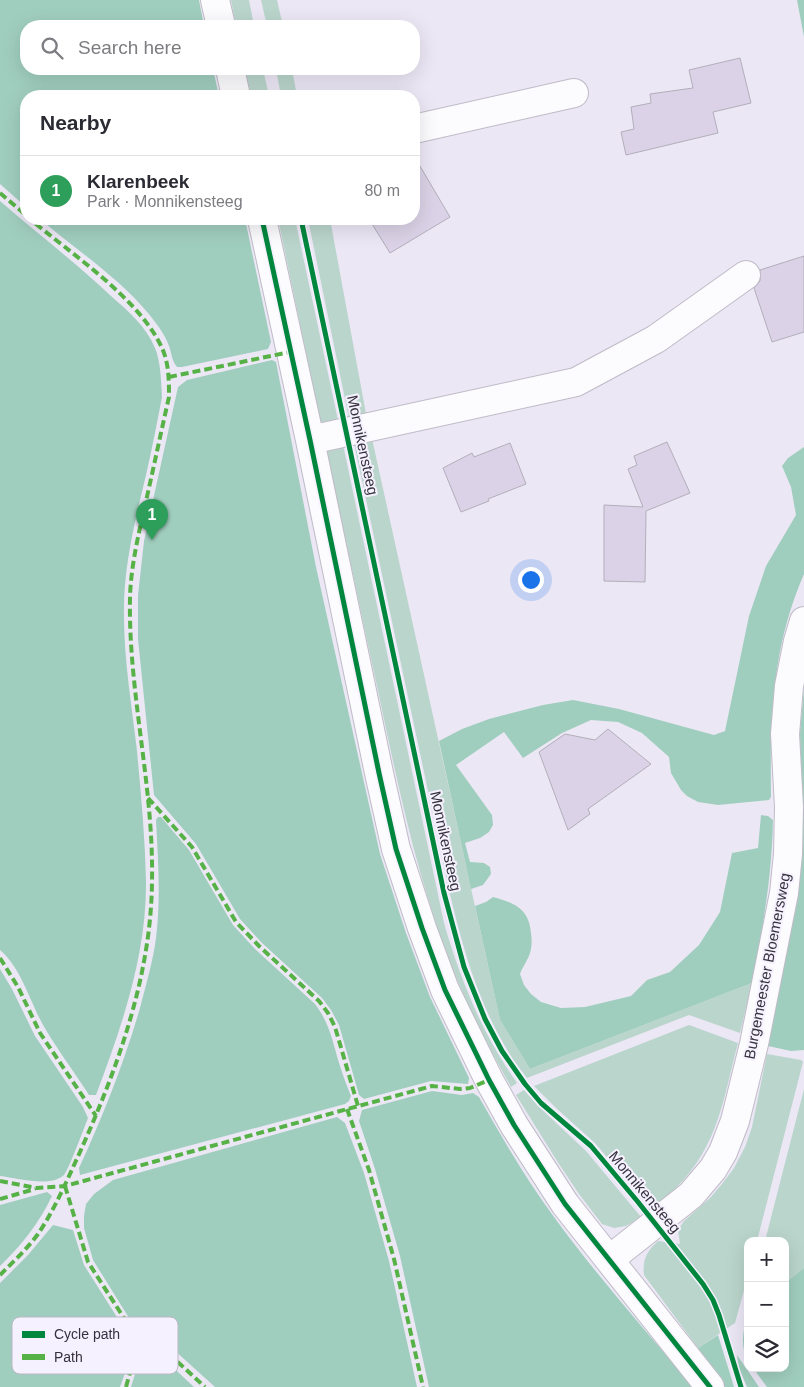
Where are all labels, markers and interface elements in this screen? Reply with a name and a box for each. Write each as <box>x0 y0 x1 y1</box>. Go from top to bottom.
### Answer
search box <box>20 20 420 75</box>
icon: search <box>38 34 66 62</box>
text: Search here <box>78 37 182 58</box>
text: Nearby <box>40 111 111 134</box>
text: Klarenbeek <box>87 171 189 192</box>
text: 1 <box>52 182 60 199</box>
text: 80 m <box>364 182 400 199</box>
text: Park · Monnikensteeg <box>87 193 243 210</box>
street label: Monnikensteeg <box>344 393 382 497</box>
pin: 1 <box>136 499 168 540</box>
your location <box>518 567 544 593</box>
street label: Monnikensteeg <box>427 789 465 893</box>
street label: Burgemeester Bloemersweg <box>741 871 793 1061</box>
street label: Monnikensteeg <box>606 1148 684 1236</box>
map controls <box>744 1237 789 1372</box>
button: + <box>744 1237 789 1282</box>
button: − <box>744 1282 789 1327</box>
legend <box>12 1317 178 1374</box>
text: Cycle path <box>54 1326 120 1342</box>
button: layers <box>744 1327 789 1372</box>
text: Path <box>54 1349 83 1365</box>

